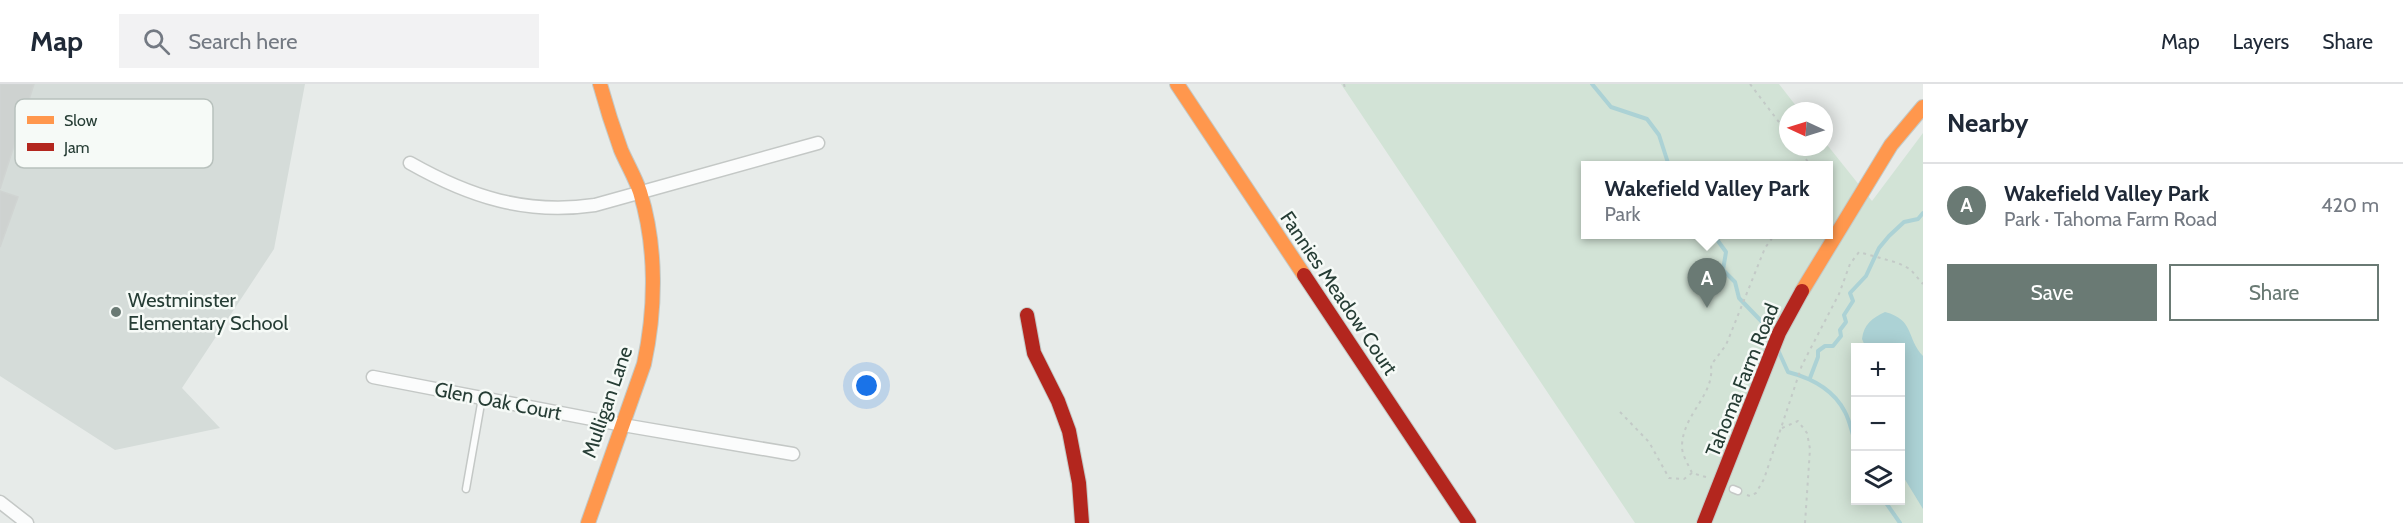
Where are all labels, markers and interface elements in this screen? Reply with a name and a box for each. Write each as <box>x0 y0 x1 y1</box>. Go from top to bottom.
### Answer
search box <box>119 14 539 68</box>
text: Map <box>30 24 83 58</box>
icon: search <box>140 25 173 58</box>
text: Search here <box>188 28 297 55</box>
text: Map <box>2161 29 2200 54</box>
text: Layers <box>2233 29 2289 54</box>
text: Share <box>2322 29 2373 54</box>
legend <box>15 99 213 168</box>
north arrow <box>1779 102 1833 156</box>
text: Nearby <box>1947 107 2028 139</box>
text: Slow <box>64 111 98 130</box>
text: Jam <box>63 138 90 157</box>
popup <box>1581 161 1833 239</box>
text: Wakefield Valley Park <box>1604 175 1810 202</box>
text: Wakefield Valley Park <box>2004 180 2209 207</box>
text: A <box>1960 193 1973 217</box>
text: 420 m <box>2321 193 2379 217</box>
text: Park <box>1604 202 1640 226</box>
street label: Fannies Meadow Court <box>1275 207 1403 379</box>
text: Park · Tahoma Farm Road <box>2004 207 2217 231</box>
pin: A <box>1688 258 1726 308</box>
button: Save <box>1947 264 2157 321</box>
button: Share <box>2169 264 2379 321</box>
place label: Westminster Elementary School <box>128 288 289 335</box>
street label: Tahoma Farm Road <box>1700 300 1784 460</box>
marker: Westminster Elementary School <box>109 305 123 319</box>
street label: Mulligan Lane <box>577 343 637 461</box>
map controls <box>1851 343 1905 505</box>
button: + <box>1851 343 1905 397</box>
your location <box>852 371 881 400</box>
street label: Glen Oak Court <box>433 377 564 425</box>
button: − <box>1851 397 1905 451</box>
button: layers <box>1851 451 1905 505</box>

